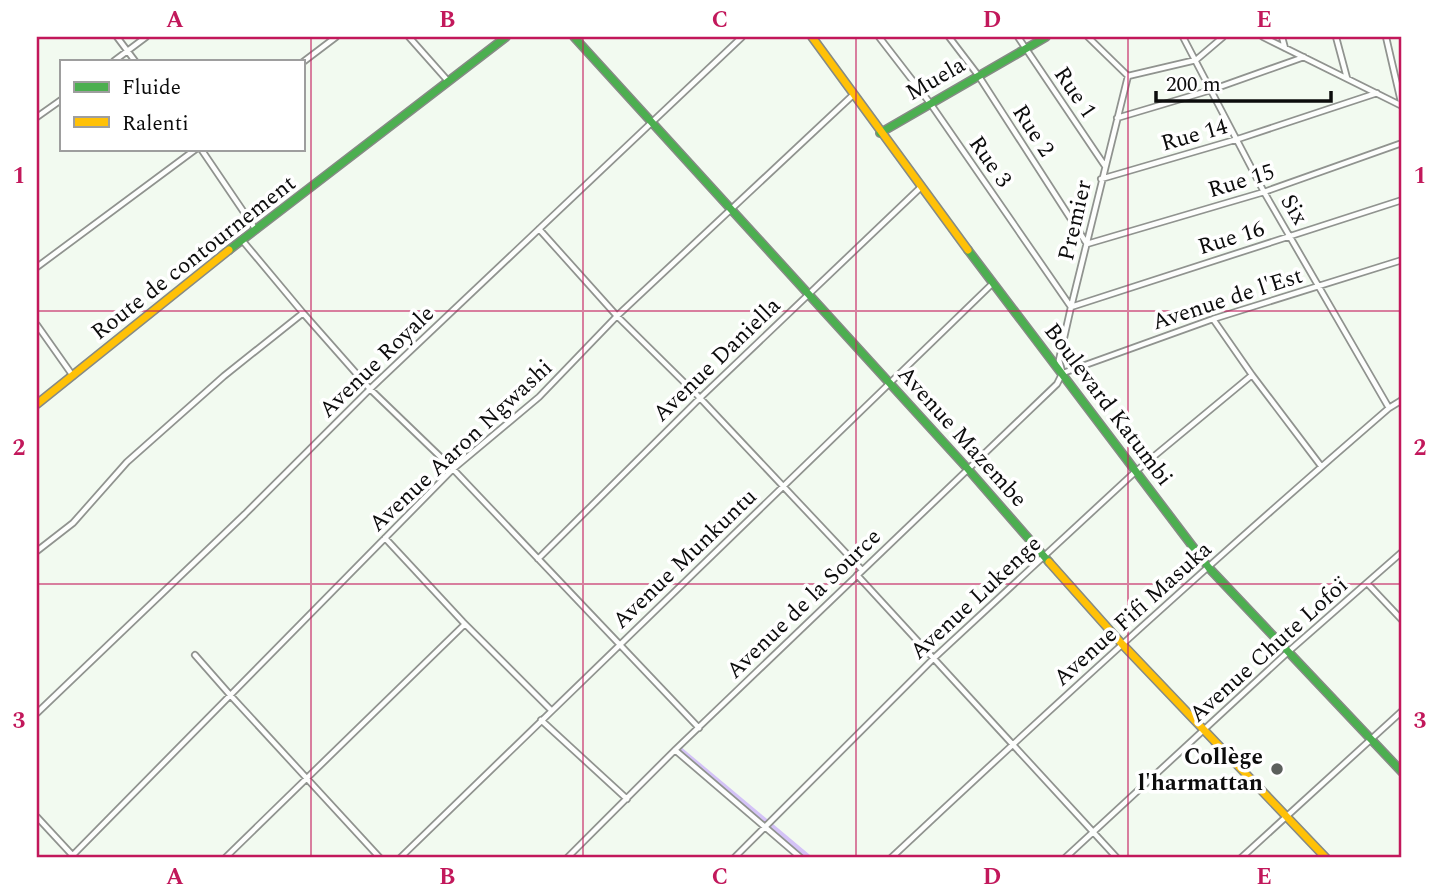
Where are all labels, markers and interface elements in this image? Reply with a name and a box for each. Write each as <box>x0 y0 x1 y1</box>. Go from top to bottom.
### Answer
text: A <box>166 3 184 38</box>
text: B <box>439 3 455 38</box>
text: C <box>712 3 728 38</box>
text: D <box>983 3 1001 38</box>
text: E <box>1256 3 1272 38</box>
street label: Muela <box>899 48 972 110</box>
legend <box>60 60 304 150</box>
street label: Rue 1 <box>1044 60 1105 126</box>
scale bar <box>1156 60 1330 104</box>
text: 200 m <box>1166 69 1221 101</box>
text: Fluide <box>122 72 181 104</box>
street label: Rue 2 <box>1003 98 1063 164</box>
text: Ralenti <box>122 108 189 140</box>
street label: Rue 14 <box>1157 109 1232 162</box>
street label: Rue 3 <box>959 129 1020 195</box>
street label: Rue 15 <box>1204 155 1279 208</box>
text: 1 <box>13 159 25 194</box>
text: 1 <box>1414 159 1426 194</box>
street label: Route de contournement <box>84 167 304 349</box>
street label: Premier <box>1049 177 1102 264</box>
street label: Six <box>1271 188 1317 232</box>
street label: Rue 16 <box>1194 212 1269 265</box>
street label: Avenue de l'Est <box>1148 259 1307 340</box>
street label: Avenue Daniella <box>645 289 789 431</box>
street label: Avenue Royale <box>311 298 443 427</box>
street label: Boulevard Katumbi <box>1035 316 1181 494</box>
street label: Avenue Aaron Ngwashi <box>361 351 561 541</box>
street label: Avenue Mazembe <box>889 358 1035 516</box>
text: 2 <box>13 431 26 466</box>
text: 2 <box>1414 431 1427 466</box>
street label: Avenue Munkuntu <box>605 480 766 638</box>
street label: Avenue de la Source <box>718 520 890 688</box>
street label: Avenue Lukenge <box>902 528 1050 669</box>
street label: Avenue Fifi Masuka <box>1046 533 1220 695</box>
street label: Avenue Chute Lofoï <box>1181 569 1357 731</box>
text: 3 <box>13 704 26 739</box>
text: 3 <box>1414 704 1427 739</box>
place label: Collège l'harmattan <box>1138 740 1263 801</box>
marker: Collège l'harmattan <box>1269 761 1285 777</box>
text: A <box>166 860 184 895</box>
text: B <box>439 860 455 895</box>
text: C <box>712 860 728 895</box>
text: D <box>983 860 1001 895</box>
text: E <box>1256 860 1272 895</box>

